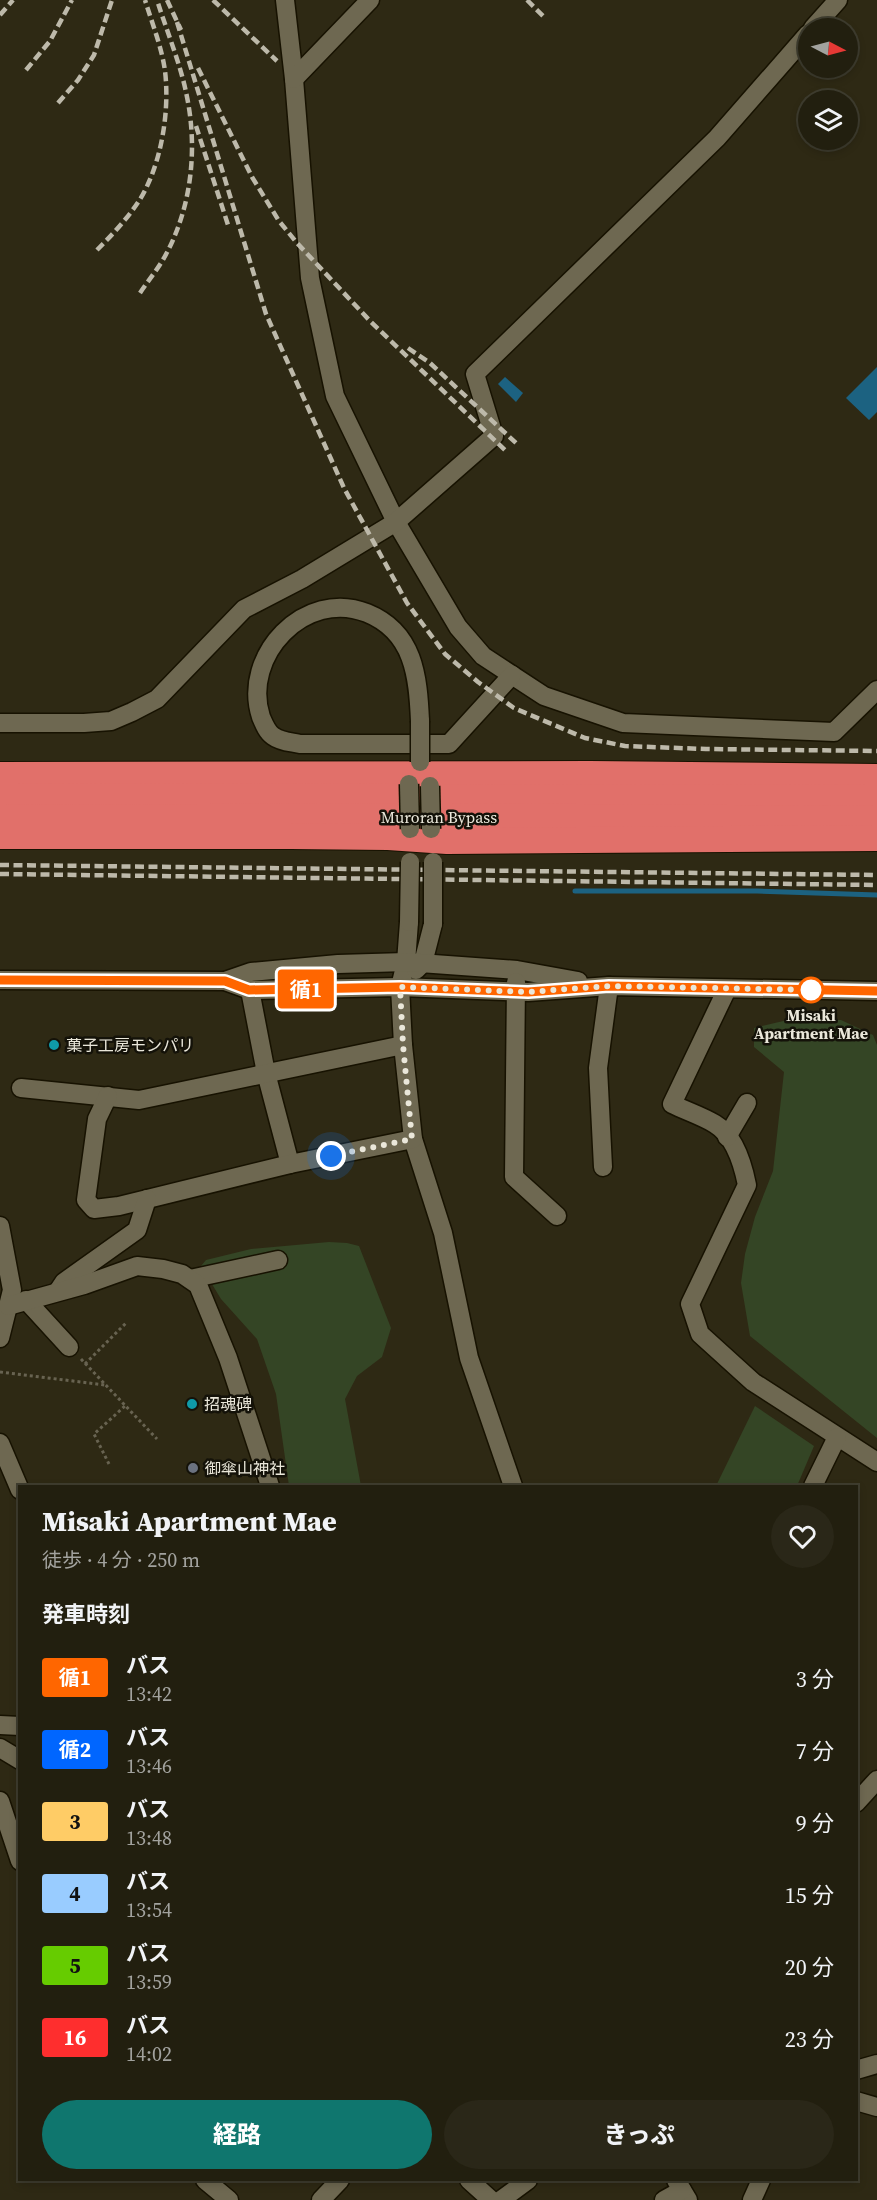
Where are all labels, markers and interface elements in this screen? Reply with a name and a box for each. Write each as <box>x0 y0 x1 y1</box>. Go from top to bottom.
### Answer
north arrow <box>798 18 858 78</box>
map controls <box>798 18 858 150</box>
button: layers <box>798 90 858 150</box>
street label: Muroran Bypass <box>381 806 497 828</box>
line badge: 循1 <box>279 970 333 1008</box>
text: 循1 <box>290 975 322 1004</box>
marker: Misaki Apartment Mae <box>798 977 824 1003</box>
place label: Misaki Apartment Mae <box>754 1004 868 1044</box>
place label: 菓子工房モンパリ <box>66 1034 194 1056</box>
marker: 菓子工房モンパリ <box>47 1038 61 1052</box>
your location <box>316 1141 346 1171</box>
place label: 招魂碑 <box>204 1393 252 1415</box>
marker: 招魂碑 <box>185 1397 199 1411</box>
place label: 御傘山神社 <box>205 1457 285 1479</box>
marker: 御傘山神社 <box>186 1461 200 1475</box>
text: Misaki Apartment Mae <box>42 1502 337 1540</box>
button: heart <box>771 1505 834 1568</box>
text: 徒歩 · 4 分 · 250 m <box>42 1546 200 1574</box>
text: 発車時刻 <box>42 1599 130 1629</box>
text: バス <box>126 1650 170 1680</box>
text: 循1 <box>59 1663 91 1692</box>
text: 3 分 <box>796 1664 834 1694</box>
text: 13:42 <box>126 1680 172 1708</box>
text: バス <box>126 1722 170 1752</box>
text: 循2 <box>59 1735 91 1764</box>
text: 7 分 <box>796 1736 834 1766</box>
text: 13:46 <box>126 1752 172 1780</box>
text: バス <box>126 1794 170 1824</box>
text: 3 <box>69 1807 81 1836</box>
text: 9 分 <box>796 1808 834 1838</box>
text: 13:48 <box>126 1824 172 1852</box>
text: バス <box>126 1866 170 1896</box>
text: 4 <box>69 1879 81 1908</box>
text: 15 分 <box>785 1880 834 1910</box>
text: 13:54 <box>126 1896 172 1924</box>
text: バス <box>126 1938 170 1968</box>
text: 5 <box>69 1951 81 1980</box>
text: 20 分 <box>785 1952 834 1982</box>
text: 13:59 <box>126 1968 172 1996</box>
text: バス <box>126 2010 170 2040</box>
text: 16 <box>64 2023 86 2052</box>
text: 23 分 <box>785 2024 834 2054</box>
text: 14:02 <box>126 2040 172 2068</box>
button: 経路 <box>42 2100 432 2169</box>
button: きっぷ <box>444 2100 834 2169</box>

